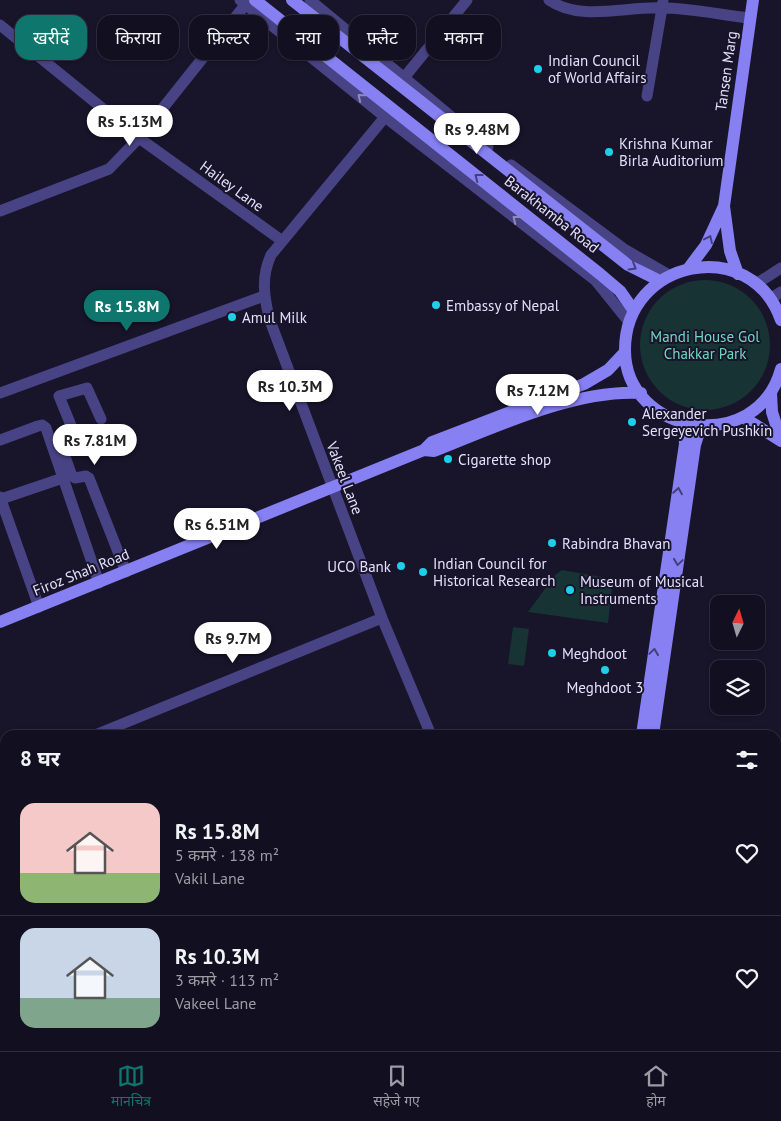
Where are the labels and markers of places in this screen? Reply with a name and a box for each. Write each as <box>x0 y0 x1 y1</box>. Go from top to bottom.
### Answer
place label: Indian Council of World Affairs <box>548 51 647 87</box>
marker: Indian Council of World Affairs <box>532 63 544 75</box>
pin: Rs 5.13M <box>78 104 182 147</box>
pin: Rs 9.48M <box>425 112 529 155</box>
place label: Krishna Kumar Birla Auditorium <box>619 134 724 170</box>
marker: Krishna Kumar Birla Auditorium <box>603 146 615 158</box>
pin: Rs 15.8M <box>75 290 179 332</box>
place label: Embassy of Nepal <box>446 296 560 315</box>
marker: Embassy of Nepal <box>430 299 442 311</box>
place label: Amul Milk <box>242 308 308 327</box>
marker: Amul Milk <box>226 311 238 323</box>
pin: Rs 10.3M <box>238 370 342 412</box>
pin: Rs 7.12M <box>486 374 590 416</box>
place label: Alexander Sergeyevich Pushkin <box>642 404 772 440</box>
marker: Alexander Sergeyevich Pushkin <box>626 416 638 428</box>
pin: Rs 7.81M <box>43 424 147 466</box>
place label: Cigarette shop <box>458 450 551 469</box>
marker: Cigarette shop <box>442 453 454 465</box>
pin: Rs 6.51M <box>165 508 269 550</box>
place label: Rabindra Bhavan <box>562 534 670 553</box>
marker: Rabindra Bhavan <box>546 537 558 549</box>
place label: Indian Council for Historical Research <box>433 554 555 590</box>
place label: UCO Bank <box>327 557 392 576</box>
marker: UCO Bank <box>395 560 407 572</box>
marker: Indian Council for Historical Research <box>417 566 429 578</box>
place label: Museum of Musical Instruments <box>580 572 704 608</box>
marker: Museum of Musical Instruments <box>564 584 576 596</box>
pin: Rs 9.7M <box>187 622 279 664</box>
place label: Meghdoot <box>562 644 627 663</box>
marker: Meghdoot <box>546 647 558 659</box>
marker: Meghdoot 3 <box>599 664 611 676</box>
place label: Meghdoot 3 <box>567 678 644 697</box>

